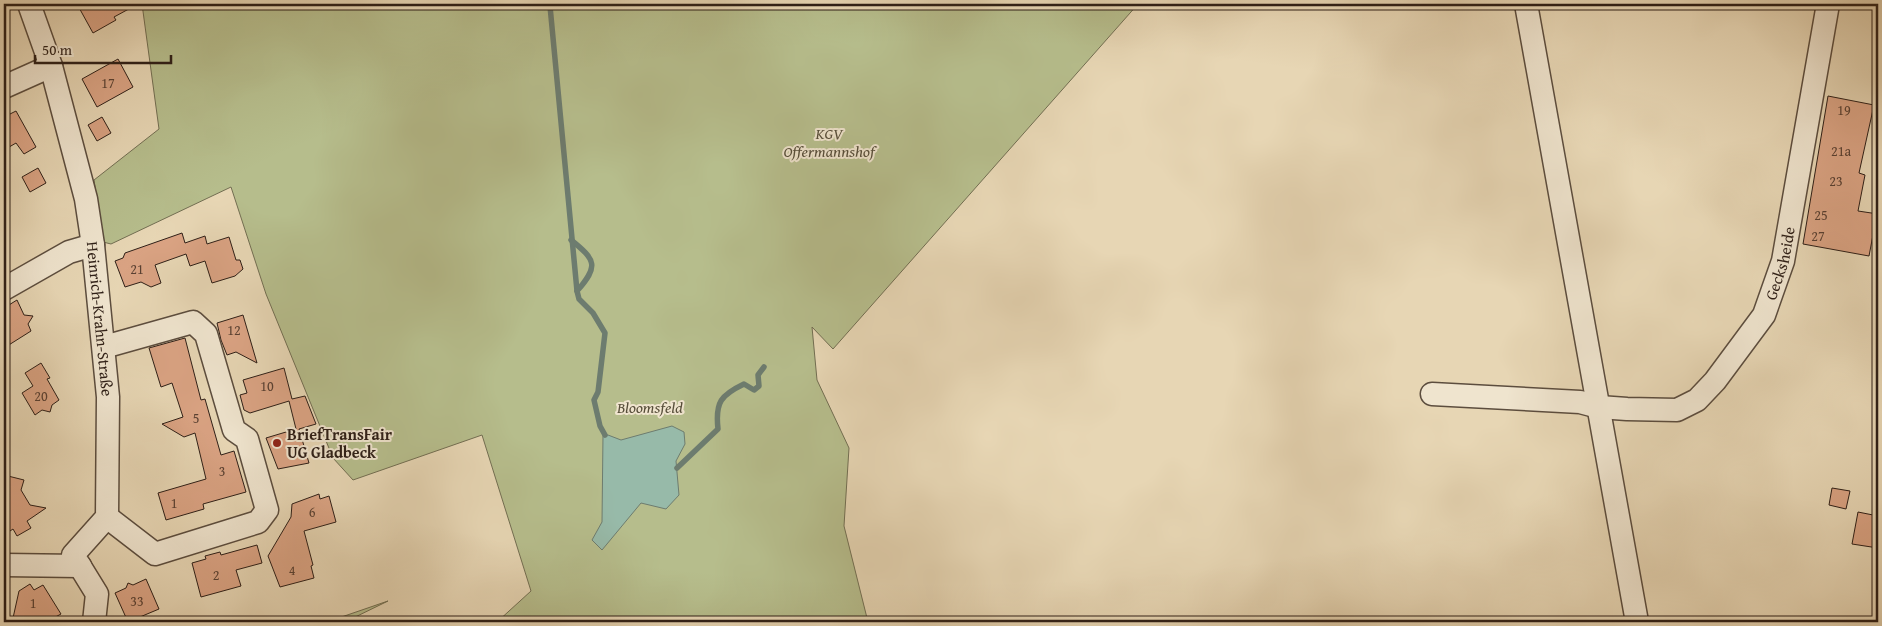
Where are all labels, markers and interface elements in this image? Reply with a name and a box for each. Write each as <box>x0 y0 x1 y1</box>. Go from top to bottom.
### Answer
scale bar <box>35 32 171 64</box>
text: 50 m <box>42 39 73 60</box>
house number: 17 <box>101 73 115 93</box>
house number: 19 <box>1837 100 1851 120</box>
park label: KGV Offermannshof <box>783 121 878 163</box>
house number: 21a <box>1831 141 1851 161</box>
house number: 23 <box>1829 171 1843 191</box>
house number: 25 <box>1814 205 1828 225</box>
street label: Gecksheide <box>1758 225 1801 303</box>
house number: 27 <box>1811 226 1825 246</box>
street label: Heinrich-Krahn-Straße <box>81 240 120 397</box>
house number: 21 <box>130 259 144 279</box>
house number: 12 <box>227 320 241 340</box>
house number: 10 <box>260 376 274 396</box>
house number: 20 <box>34 386 48 406</box>
park label: Bloomsfeld <box>616 395 683 419</box>
house number: 5 <box>193 408 199 428</box>
place label: BriefTransFair UG Gladbeck <box>287 422 393 464</box>
marker: BriefTransFair UG Gladbeck <box>271 437 283 449</box>
house number: 3 <box>219 461 225 481</box>
house number: 1 <box>171 493 177 513</box>
house number: 6 <box>309 502 316 522</box>
house number: 4 <box>289 560 296 580</box>
house number: 2 <box>213 565 219 585</box>
house number: 33 <box>130 591 144 611</box>
house number: 1 <box>30 593 36 613</box>

